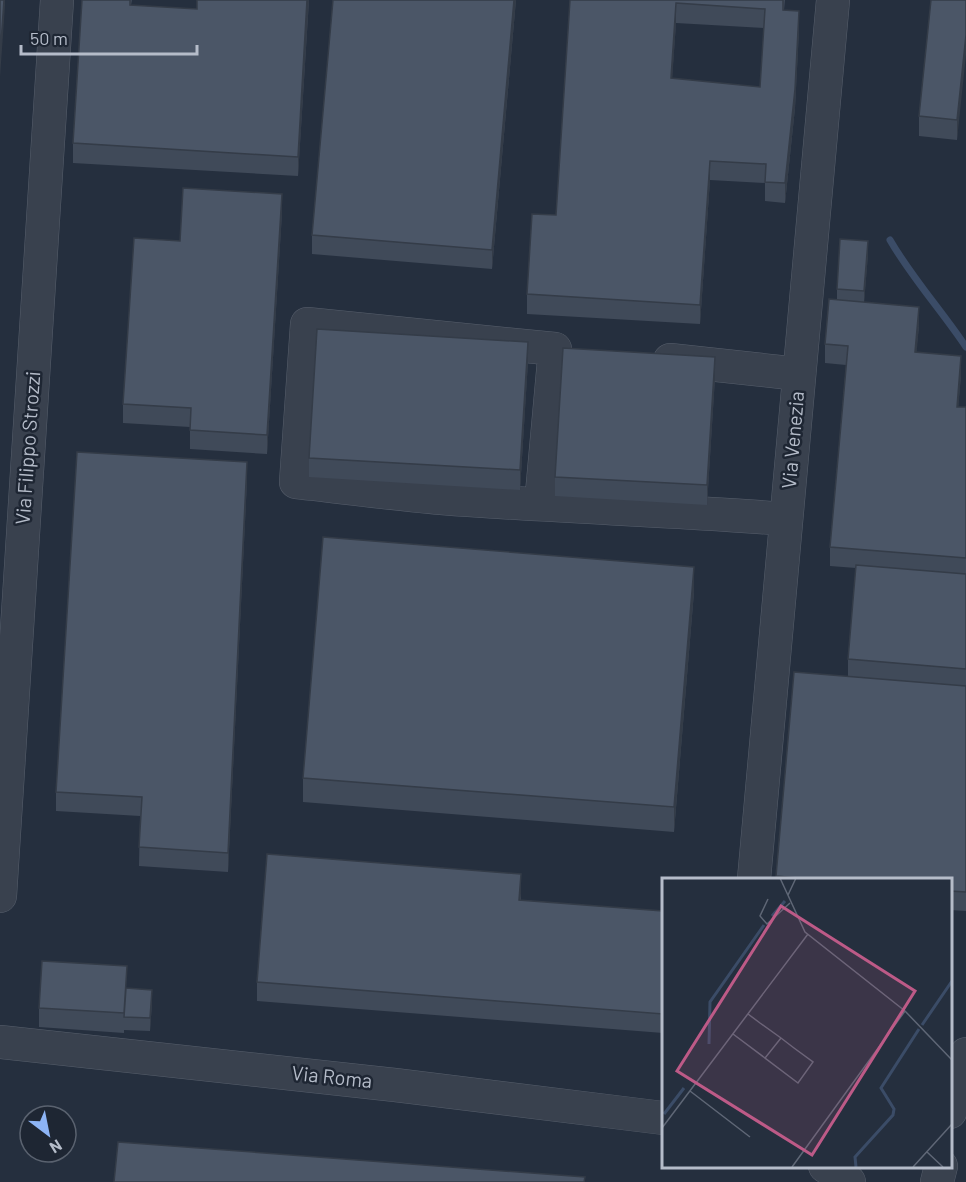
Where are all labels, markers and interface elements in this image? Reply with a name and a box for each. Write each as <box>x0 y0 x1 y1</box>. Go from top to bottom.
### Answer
scale bar <box>21 18 196 56</box>
text: 50 m <box>30 27 68 49</box>
street label: Via Filippo Strozzi <box>10 370 44 526</box>
street label: Via Venezia <box>776 390 808 490</box>
inset map <box>662 878 951 1167</box>
street label: Via Roma <box>291 1060 374 1092</box>
north arrow <box>18 1104 78 1164</box>
text: N <box>47 1136 66 1158</box>

